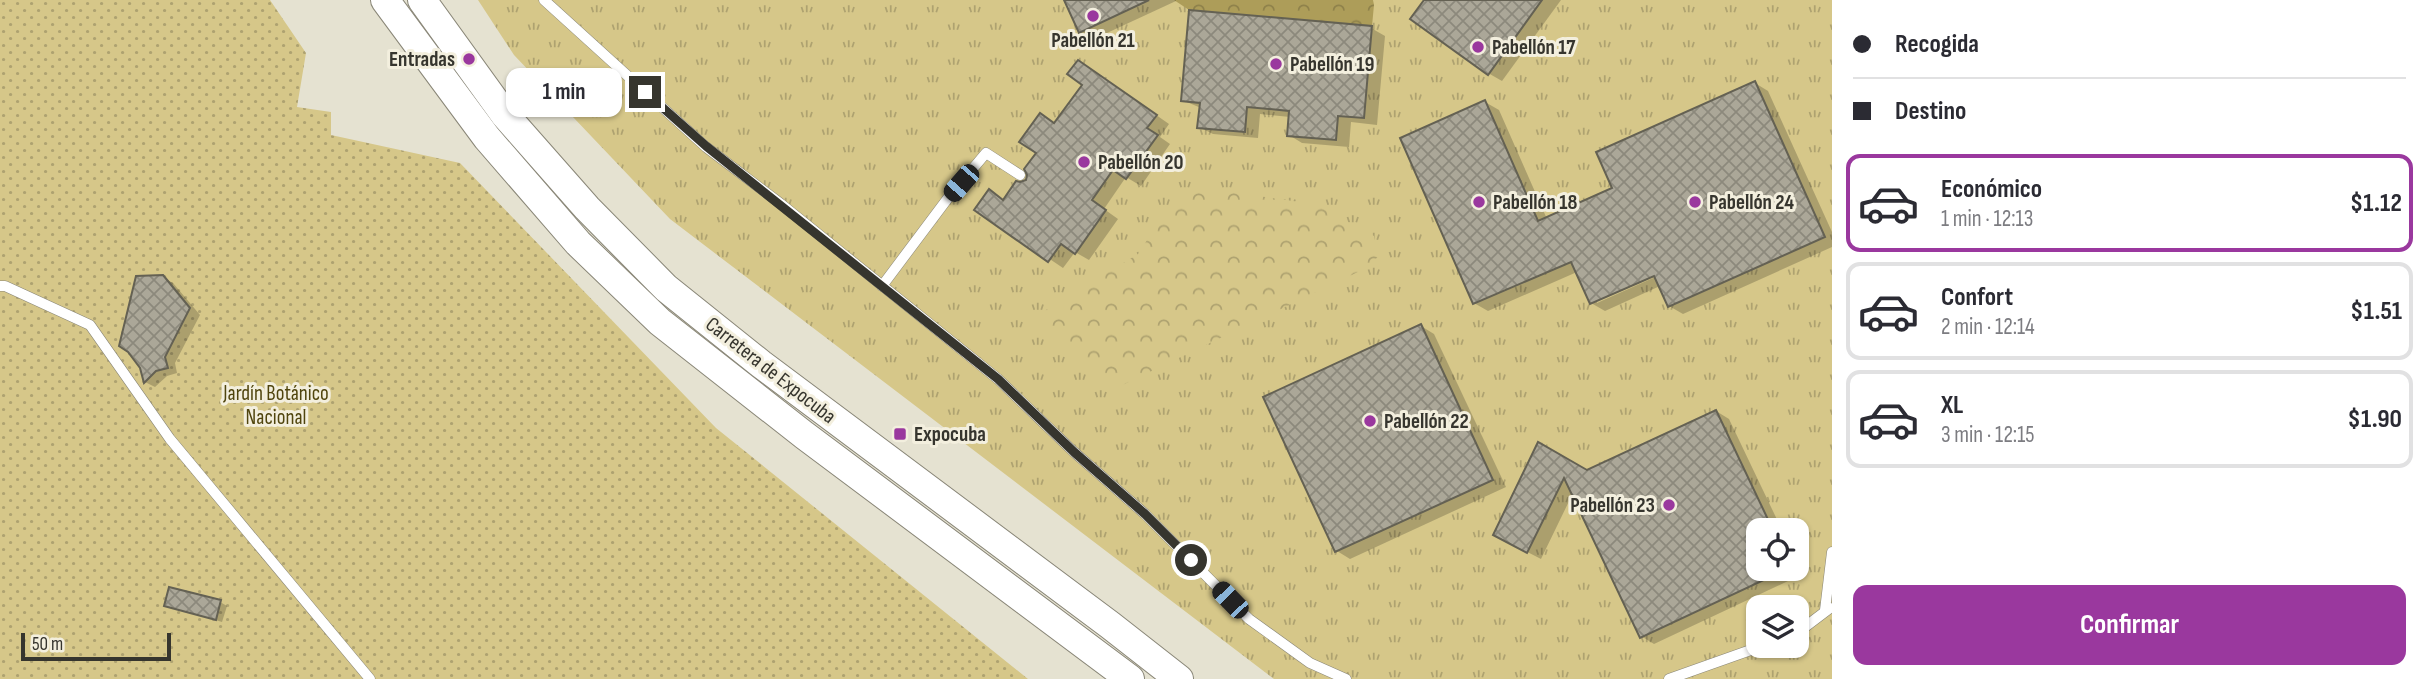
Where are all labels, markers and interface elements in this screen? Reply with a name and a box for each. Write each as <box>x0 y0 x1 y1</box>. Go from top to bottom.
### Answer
marker: Pabellón 21 <box>1085 8 1101 24</box>
place label: Pabellón 21 <box>1051 28 1135 53</box>
text: Recogida <box>1895 29 1979 60</box>
place label: Pabellón 17 <box>1492 35 1576 60</box>
marker: Pabellón 17 <box>1470 39 1486 55</box>
place label: Entradas <box>389 47 455 72</box>
marker: Entradas <box>461 51 477 67</box>
place label: Pabellón 19 <box>1290 52 1374 77</box>
marker: Pabellón 19 <box>1268 56 1284 72</box>
callout: 1 min <box>505 68 620 116</box>
route end <box>629 76 661 108</box>
text: 1 min <box>543 78 585 106</box>
text: Destino <box>1895 96 1966 127</box>
place label: Pabellón 20 <box>1098 150 1183 175</box>
marker: Pabellón 20 <box>1076 154 1092 170</box>
car <box>940 160 983 206</box>
icon: car <box>1857 172 1920 235</box>
text: Económico <box>1941 174 2042 205</box>
text: $1.12 <box>2350 188 2402 219</box>
place label: Pabellón 18 <box>1493 190 1577 215</box>
place label: Pabellón 24 <box>1709 190 1794 215</box>
marker: Pabellón 18 <box>1471 194 1487 210</box>
marker: Pabellón 24 <box>1687 194 1703 210</box>
text: 1 min · 12:13 <box>1941 205 2033 233</box>
icon: car <box>1857 280 1920 343</box>
text: Confort <box>1941 282 2013 313</box>
text: $1.51 <box>2350 296 2402 327</box>
street label: Carretera de Expocuba <box>701 312 841 429</box>
text: 2 min · 12:14 <box>1941 313 2035 341</box>
park label: Jardín Botánico Nacional <box>222 381 329 430</box>
icon: car <box>1857 388 1920 451</box>
text: XL <box>1941 390 1963 421</box>
text: $1.90 <box>2348 404 2402 435</box>
place label: Pabellón 22 <box>1384 409 1469 434</box>
marker: Pabellón 22 <box>1362 413 1378 429</box>
text: 3 min · 12:15 <box>1941 421 2034 449</box>
place label: Expocuba <box>914 422 986 447</box>
marker: Expocuba <box>892 426 908 442</box>
place label: Pabellón 23 <box>1570 493 1655 518</box>
marker: Pabellón 23 <box>1661 497 1677 513</box>
map controls <box>1746 518 1809 658</box>
button: locate <box>1746 518 1809 581</box>
route start <box>1175 544 1207 576</box>
car <box>1208 578 1253 622</box>
button: Confirmar <box>1853 585 2406 665</box>
button: layers <box>1746 595 1809 658</box>
scale bar <box>21 630 172 662</box>
text: 50 m <box>32 633 63 656</box>

